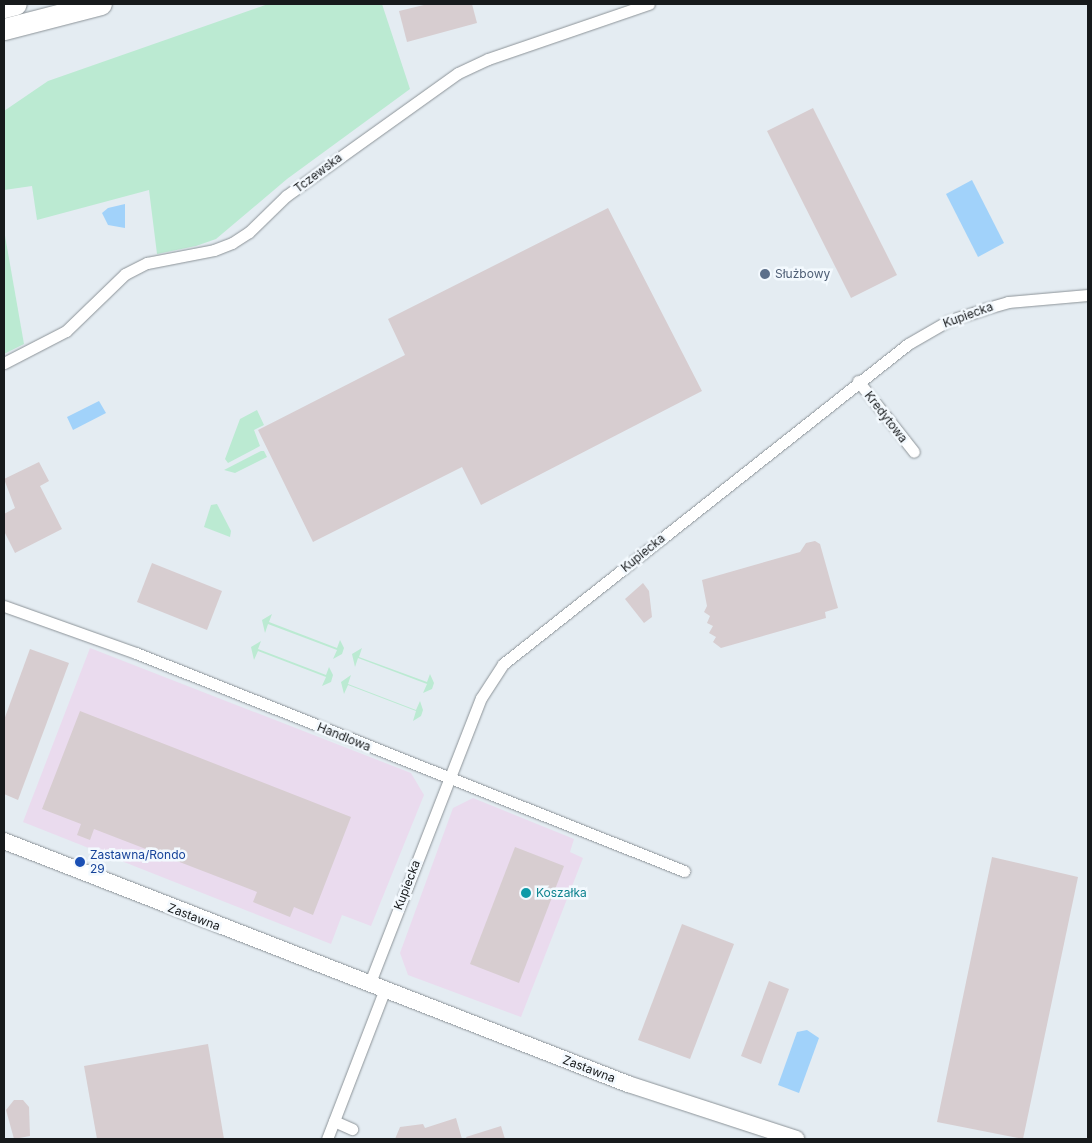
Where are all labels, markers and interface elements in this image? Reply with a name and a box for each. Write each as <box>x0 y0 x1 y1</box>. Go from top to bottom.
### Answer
street label: Tczewska <box>291 150 345 196</box>
place label: Służbowy <box>775 267 830 281</box>
marker: Służbowy <box>759 268 771 280</box>
street label: Kupiecka <box>941 299 995 331</box>
street label: Kredytowa <box>862 389 910 445</box>
street label: Kupiecka <box>618 531 668 575</box>
street label: Handlowa <box>315 720 373 754</box>
place label: Zastawna/Rondo 29 <box>90 848 186 876</box>
marker: Zastawna/Rondo 29 <box>74 856 86 868</box>
street label: Kupiecka <box>391 858 423 912</box>
place label: Koszałka <box>536 886 587 900</box>
marker: Koszałka <box>520 887 532 899</box>
street label: Zastawna <box>166 900 222 934</box>
street label: Zastawna <box>561 1052 617 1086</box>

